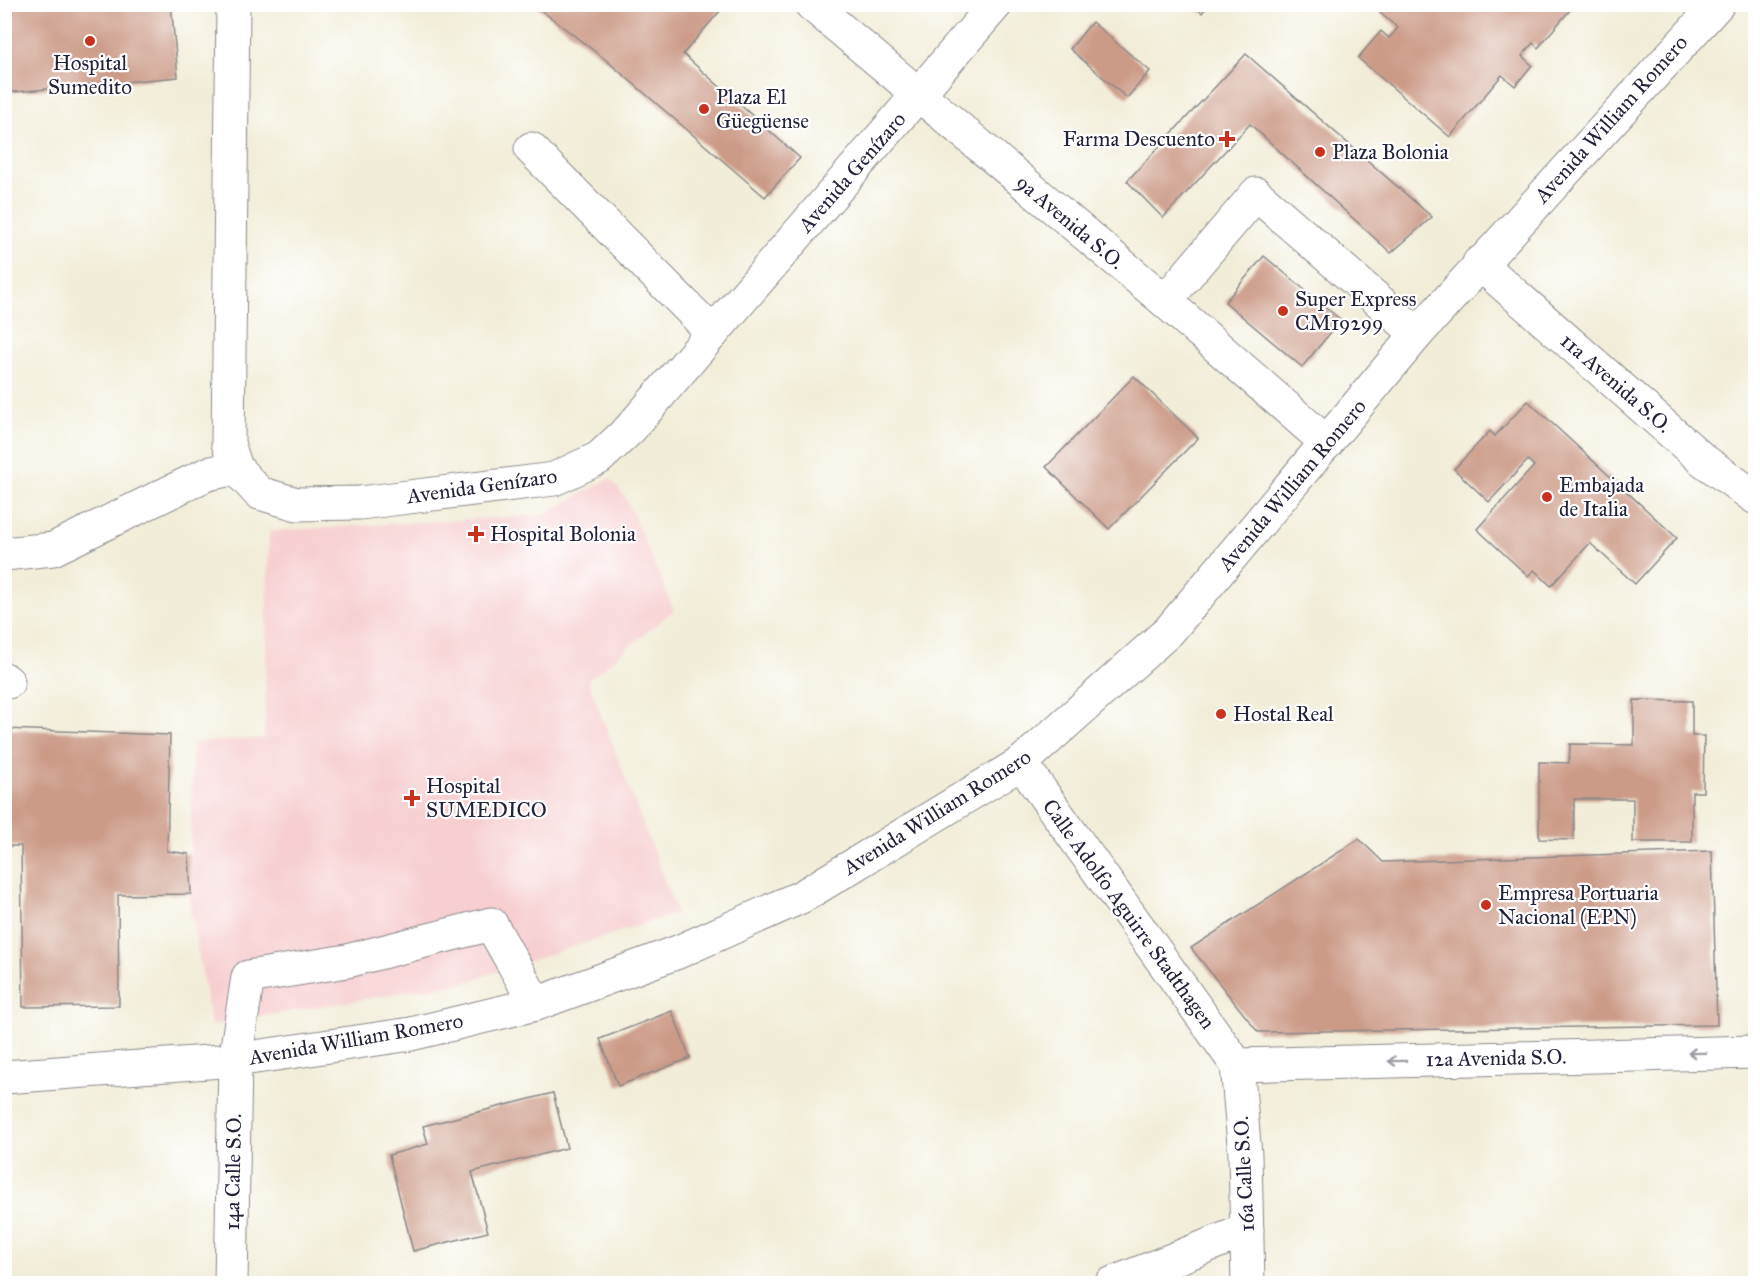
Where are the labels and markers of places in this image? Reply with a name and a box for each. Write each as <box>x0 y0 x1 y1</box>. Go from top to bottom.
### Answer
marker: Hospital Sumedito <box>83 34 97 48</box>
place label: Hospital Sumedito <box>48 50 132 100</box>
place label: Plaza El Güegüense <box>716 84 809 134</box>
marker: Plaza El Güegüense <box>697 102 711 116</box>
place label: Farma Descuento <box>1063 126 1215 152</box>
marker: Farma Descuento <box>1220 132 1234 146</box>
place label: Plaza Bolonia <box>1332 139 1449 165</box>
marker: Plaza Bolonia <box>1313 145 1327 159</box>
place label: Super Express CM19299 <box>1295 286 1417 336</box>
marker: Super Express CM19299 <box>1276 304 1290 318</box>
place label: Embajada de Italia <box>1559 472 1644 522</box>
marker: Embajada de Italia <box>1540 490 1554 504</box>
place label: Hospital Bolonia <box>490 521 636 547</box>
marker: Hospital Bolonia <box>467 525 485 543</box>
place label: Hostal Real <box>1233 701 1334 727</box>
marker: Hostal Real <box>1214 707 1228 721</box>
place label: Hospital SUMEDICO <box>426 773 547 823</box>
marker: Hospital SUMEDICO <box>403 789 421 807</box>
place label: Empresa Portuaria Nacional (EPN) <box>1498 880 1659 930</box>
marker: Empresa Portuaria Nacional (EPN) <box>1479 898 1493 912</box>

